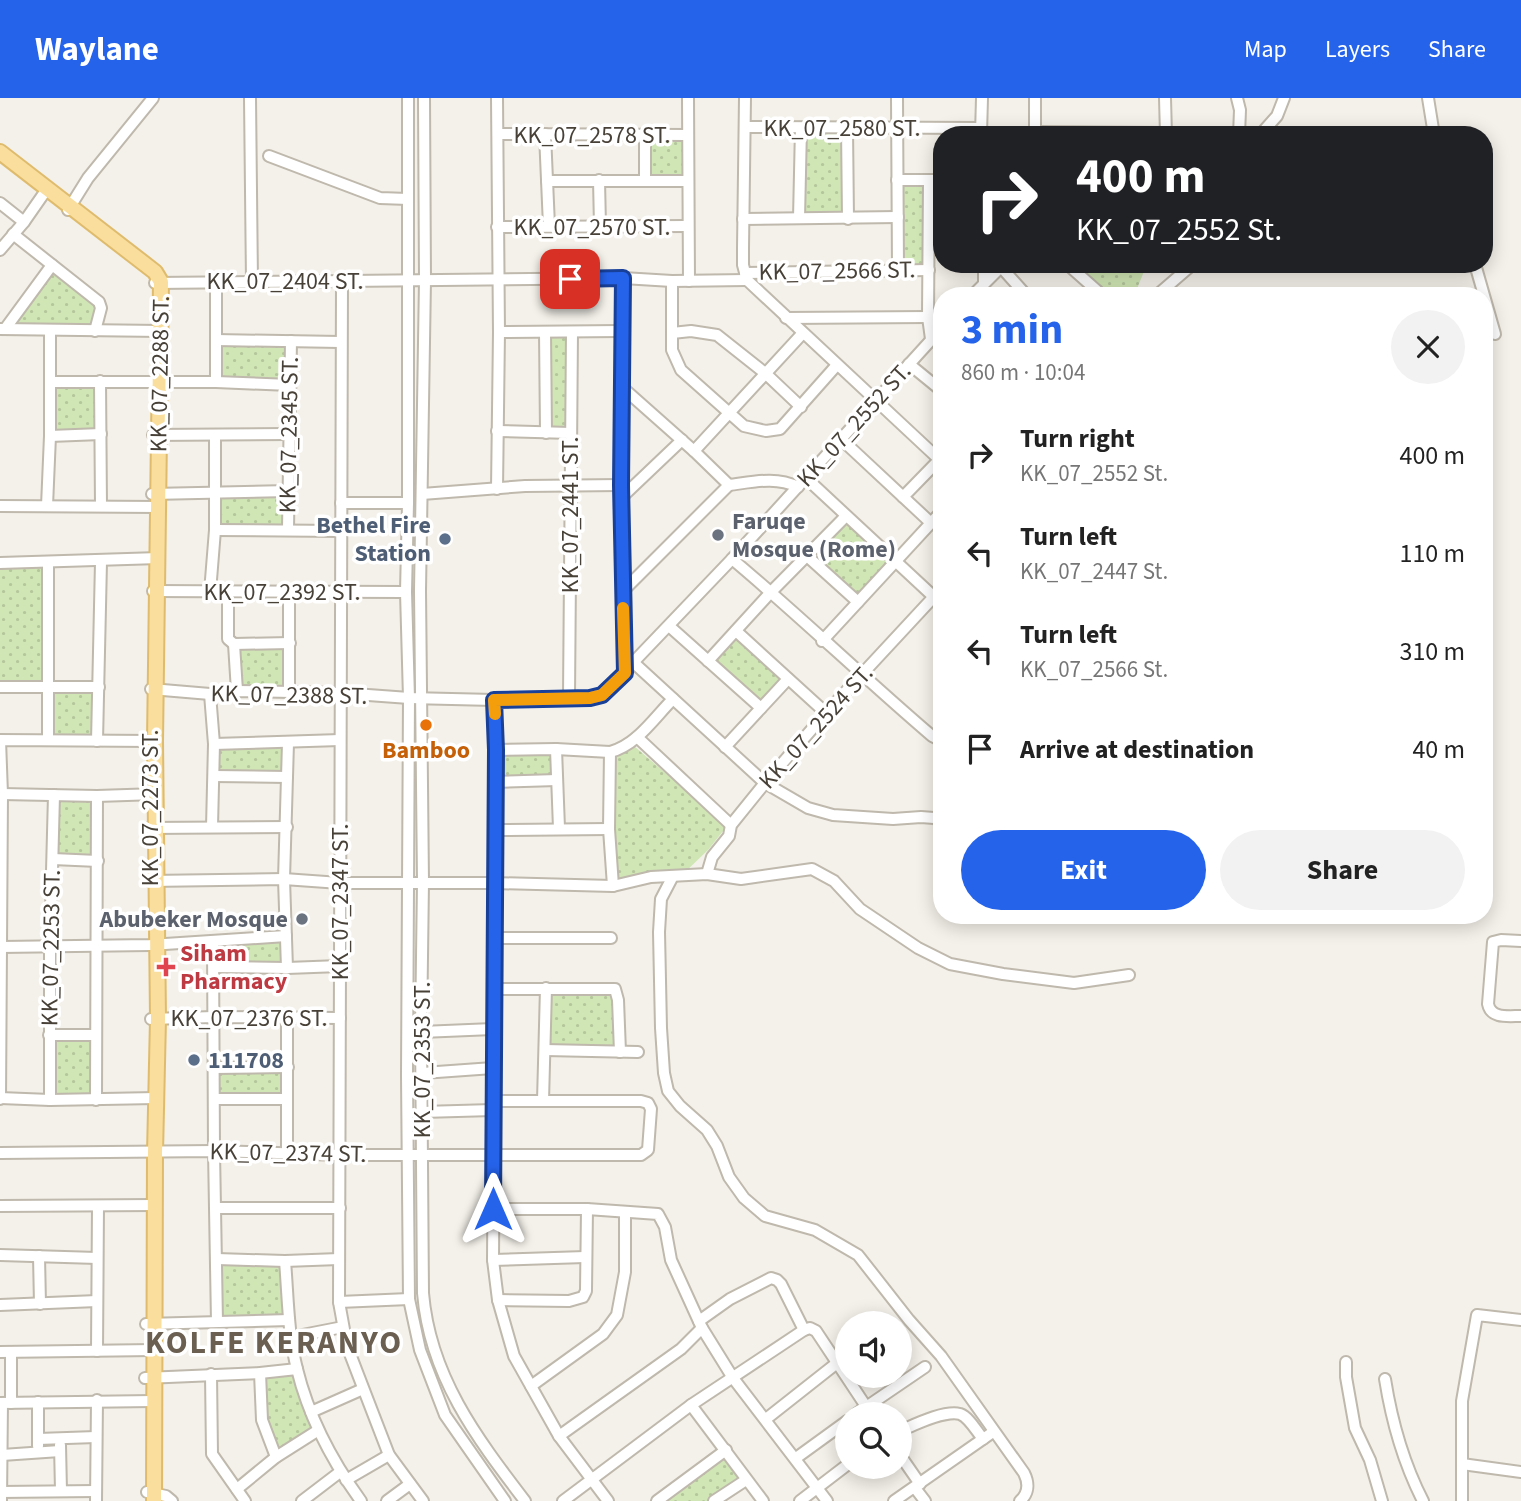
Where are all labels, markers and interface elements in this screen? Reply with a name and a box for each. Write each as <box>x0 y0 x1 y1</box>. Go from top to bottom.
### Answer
text: Waylane <box>35 26 159 73</box>
text: Map <box>1244 32 1287 67</box>
text: Layers <box>1325 32 1390 67</box>
text: Share <box>1428 32 1486 67</box>
street label: KK_07_2580 ST. <box>764 111 920 146</box>
street label: KK_07_2578 ST. <box>514 118 670 153</box>
text: 400 m <box>1076 142 1205 212</box>
icon: right <box>961 154 1052 245</box>
text: KK_07_2552 St. <box>1076 207 1282 253</box>
street label: KK_07_2570 ST. <box>514 210 670 245</box>
pin <box>540 249 600 309</box>
street label: KK_07_2566 ST. <box>758 252 916 290</box>
icon: arrive <box>551 260 589 298</box>
street label: KK_07_2404 ST. <box>207 264 363 299</box>
street label: KK_07_2288 ST. <box>141 295 179 453</box>
text: 3 min <box>961 300 1063 360</box>
button: close <box>1391 310 1465 384</box>
street label: KK_07_2552 ST. <box>789 355 919 495</box>
street label: KK_07_2345 ST. <box>270 356 308 514</box>
text: 860 m · 10:04 <box>961 356 1085 389</box>
text: Turn right <box>1020 420 1135 457</box>
icon: right <box>961 436 999 474</box>
street label: KK_07_2441 ST. <box>553 437 588 593</box>
text: 400 m <box>1399 437 1465 474</box>
text: KK_07_2552 St. <box>1020 457 1168 490</box>
place label: Faruqe Mosque (Rome) <box>732 504 896 567</box>
place label: Bethel Fire Station <box>316 508 431 571</box>
text: Turn left <box>1020 518 1117 555</box>
marker: Faruqe Mosque (Rome) <box>710 527 726 543</box>
marker: Bethel Fire Station <box>437 531 453 547</box>
icon: left <box>961 534 999 572</box>
text: 110 m <box>1399 535 1465 572</box>
text: KK_07_2447 St. <box>1020 555 1168 588</box>
street label: KK_07_2392 ST. <box>204 575 360 610</box>
text: Turn left <box>1020 616 1117 653</box>
icon: left <box>961 632 999 670</box>
text: 310 m <box>1399 633 1465 670</box>
text: KK_07_2566 St. <box>1020 653 1168 686</box>
street label: KK_07_2524 ST. <box>751 657 881 797</box>
street label: KK_07_2388 ST. <box>210 676 368 714</box>
marker: Bamboo <box>418 717 434 733</box>
street label: KK_07_2273 ST. <box>133 730 168 886</box>
icon: arrive <box>961 730 999 768</box>
text: Arrive at destination <box>1020 731 1254 768</box>
text: 40 m <box>1412 731 1465 768</box>
place label: Bamboo <box>382 733 470 768</box>
street label: KK_07_2347 ST. <box>323 824 358 980</box>
button: Exit <box>961 830 1206 910</box>
button: Share <box>1220 830 1465 910</box>
street label: KK_07_2253 ST. <box>32 869 70 1027</box>
place label: Abubeker Mosque <box>98 902 288 937</box>
marker: Abubeker Mosque <box>294 911 310 927</box>
place label: Siham Pharmacy <box>180 936 288 999</box>
marker: Siham Pharmacy <box>158 959 174 975</box>
street label: KK_07_2353 ST. <box>405 982 440 1138</box>
street label: KK_07_2376 ST. <box>171 1001 327 1036</box>
place label: 111708 <box>208 1043 284 1078</box>
marker: 111708 <box>186 1052 202 1068</box>
street label: KK_07_2374 ST. <box>209 1134 367 1172</box>
position arrow <box>456 1172 530 1246</box>
map controls <box>835 1311 912 1479</box>
button: sound <box>835 1311 912 1388</box>
district label: KOLFE KERANYO <box>145 1320 403 1366</box>
button: search <box>835 1402 912 1479</box>

